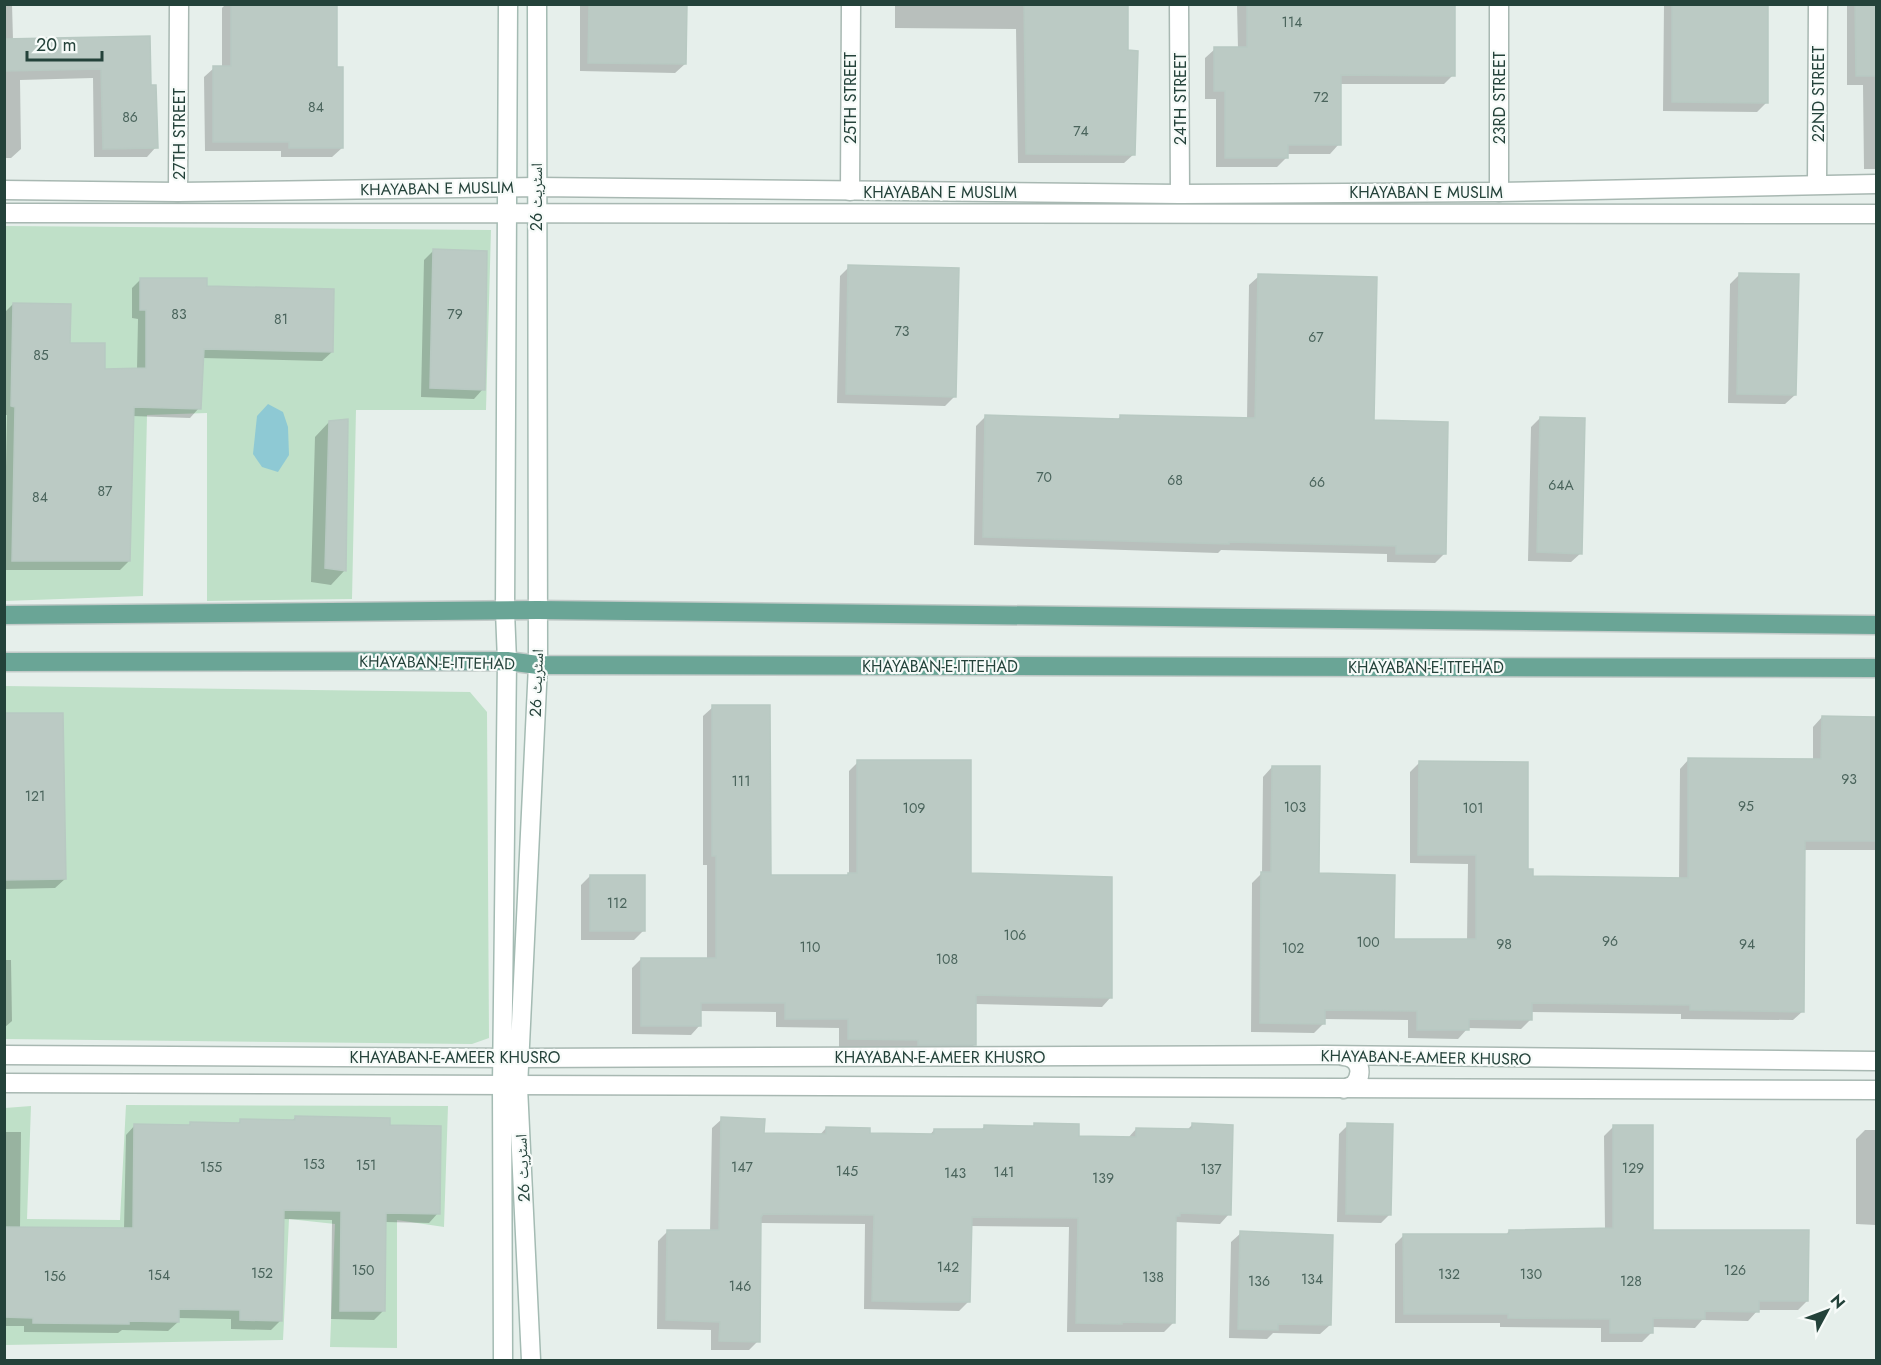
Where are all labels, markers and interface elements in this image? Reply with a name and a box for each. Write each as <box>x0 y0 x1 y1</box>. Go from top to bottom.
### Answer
house number: 114 <box>1282 12 1302 32</box>
scale bar <box>27 24 102 62</box>
text: 20 m <box>36 32 76 58</box>
street label: 22ND STREET <box>1807 45 1830 142</box>
street label: 25TH STREET <box>839 51 862 144</box>
street label: 23RD STREET <box>1488 51 1511 144</box>
street label: 24TH STREET <box>1169 52 1192 145</box>
street label: 27TH STREET <box>168 87 191 180</box>
house number: 72 <box>1313 87 1329 107</box>
house number: 84 <box>308 97 324 117</box>
house number: 86 <box>122 107 138 127</box>
house number: 74 <box>1073 121 1089 141</box>
street label: اسٹریٹ 26 <box>525 163 548 231</box>
street label: KHAYABAN E MUSLIM <box>360 176 514 201</box>
street label: KHAYABAN E MUSLIM <box>863 181 1017 204</box>
street label: KHAYABAN E MUSLIM <box>1349 181 1503 204</box>
house number: 83 <box>171 304 187 324</box>
house number: 79 <box>447 304 463 324</box>
house number: 81 <box>274 309 288 329</box>
house number: 73 <box>895 321 910 341</box>
house number: 67 <box>1308 327 1324 347</box>
house number: 85 <box>33 345 49 365</box>
house number: 70 <box>1036 467 1052 487</box>
house number: 68 <box>1167 470 1183 490</box>
house number: 66 <box>1309 472 1325 492</box>
house number: 64A <box>1548 475 1574 495</box>
house number: 87 <box>98 481 113 501</box>
house number: 84 <box>32 487 48 507</box>
street label: اسٹریٹ 26 <box>524 649 549 718</box>
street label: KHAYABAN-E-ITTEHAD <box>359 650 515 675</box>
street label: KHAYABAN-E-ITTEHAD <box>862 655 1018 678</box>
street label: KHAYABAN-E-ITTEHAD <box>1348 656 1504 679</box>
house number: 93 <box>1841 769 1857 789</box>
house number: 111 <box>732 771 750 791</box>
house number: 121 <box>25 786 45 806</box>
house number: 95 <box>1738 796 1754 816</box>
house number: 103 <box>1284 797 1307 817</box>
house number: 109 <box>903 798 925 818</box>
house number: 101 <box>1463 798 1484 818</box>
house number: 112 <box>607 893 627 913</box>
house number: 106 <box>1004 925 1026 945</box>
house number: 96 <box>1602 931 1618 951</box>
house number: 100 <box>1356 932 1380 952</box>
house number: 98 <box>1496 934 1512 954</box>
house number: 94 <box>1739 934 1755 954</box>
house number: 110 <box>800 937 821 957</box>
house number: 102 <box>1282 938 1304 958</box>
house number: 108 <box>936 949 958 969</box>
street label: KHAYABAN-E-AMEER KHUSRO <box>1320 1044 1532 1071</box>
street label: KHAYABAN-E-AMEER KHUSRO <box>350 1046 560 1069</box>
street label: KHAYABAN-E-AMEER KHUSRO <box>835 1046 1045 1069</box>
street label: اسٹریٹ 26 <box>509 1133 536 1203</box>
house number: 153 <box>303 1154 325 1174</box>
house number: 151 <box>356 1155 376 1175</box>
house number: 155 <box>200 1157 222 1177</box>
house number: 147 <box>731 1157 754 1177</box>
house number: 129 <box>1622 1158 1644 1178</box>
house number: 137 <box>1200 1159 1222 1179</box>
house number: 145 <box>836 1161 858 1181</box>
house number: 141 <box>994 1162 1014 1182</box>
house number: 143 <box>944 1163 966 1183</box>
house number: 139 <box>1092 1168 1114 1188</box>
house number: 142 <box>937 1257 959 1277</box>
house number: 150 <box>352 1260 374 1280</box>
house number: 126 <box>1724 1260 1746 1280</box>
house number: 152 <box>251 1263 273 1283</box>
house number: 132 <box>1438 1264 1460 1284</box>
house number: 130 <box>1520 1264 1542 1284</box>
house number: 154 <box>148 1265 170 1285</box>
house number: 156 <box>44 1266 66 1286</box>
house number: 138 <box>1142 1267 1164 1287</box>
house number: 134 <box>1301 1269 1323 1289</box>
house number: 136 <box>1248 1271 1270 1291</box>
house number: 128 <box>1620 1271 1642 1291</box>
house number: 146 <box>729 1276 751 1296</box>
north arrow <box>1797 1281 1857 1341</box>
text: N <box>1825 1289 1851 1314</box>

